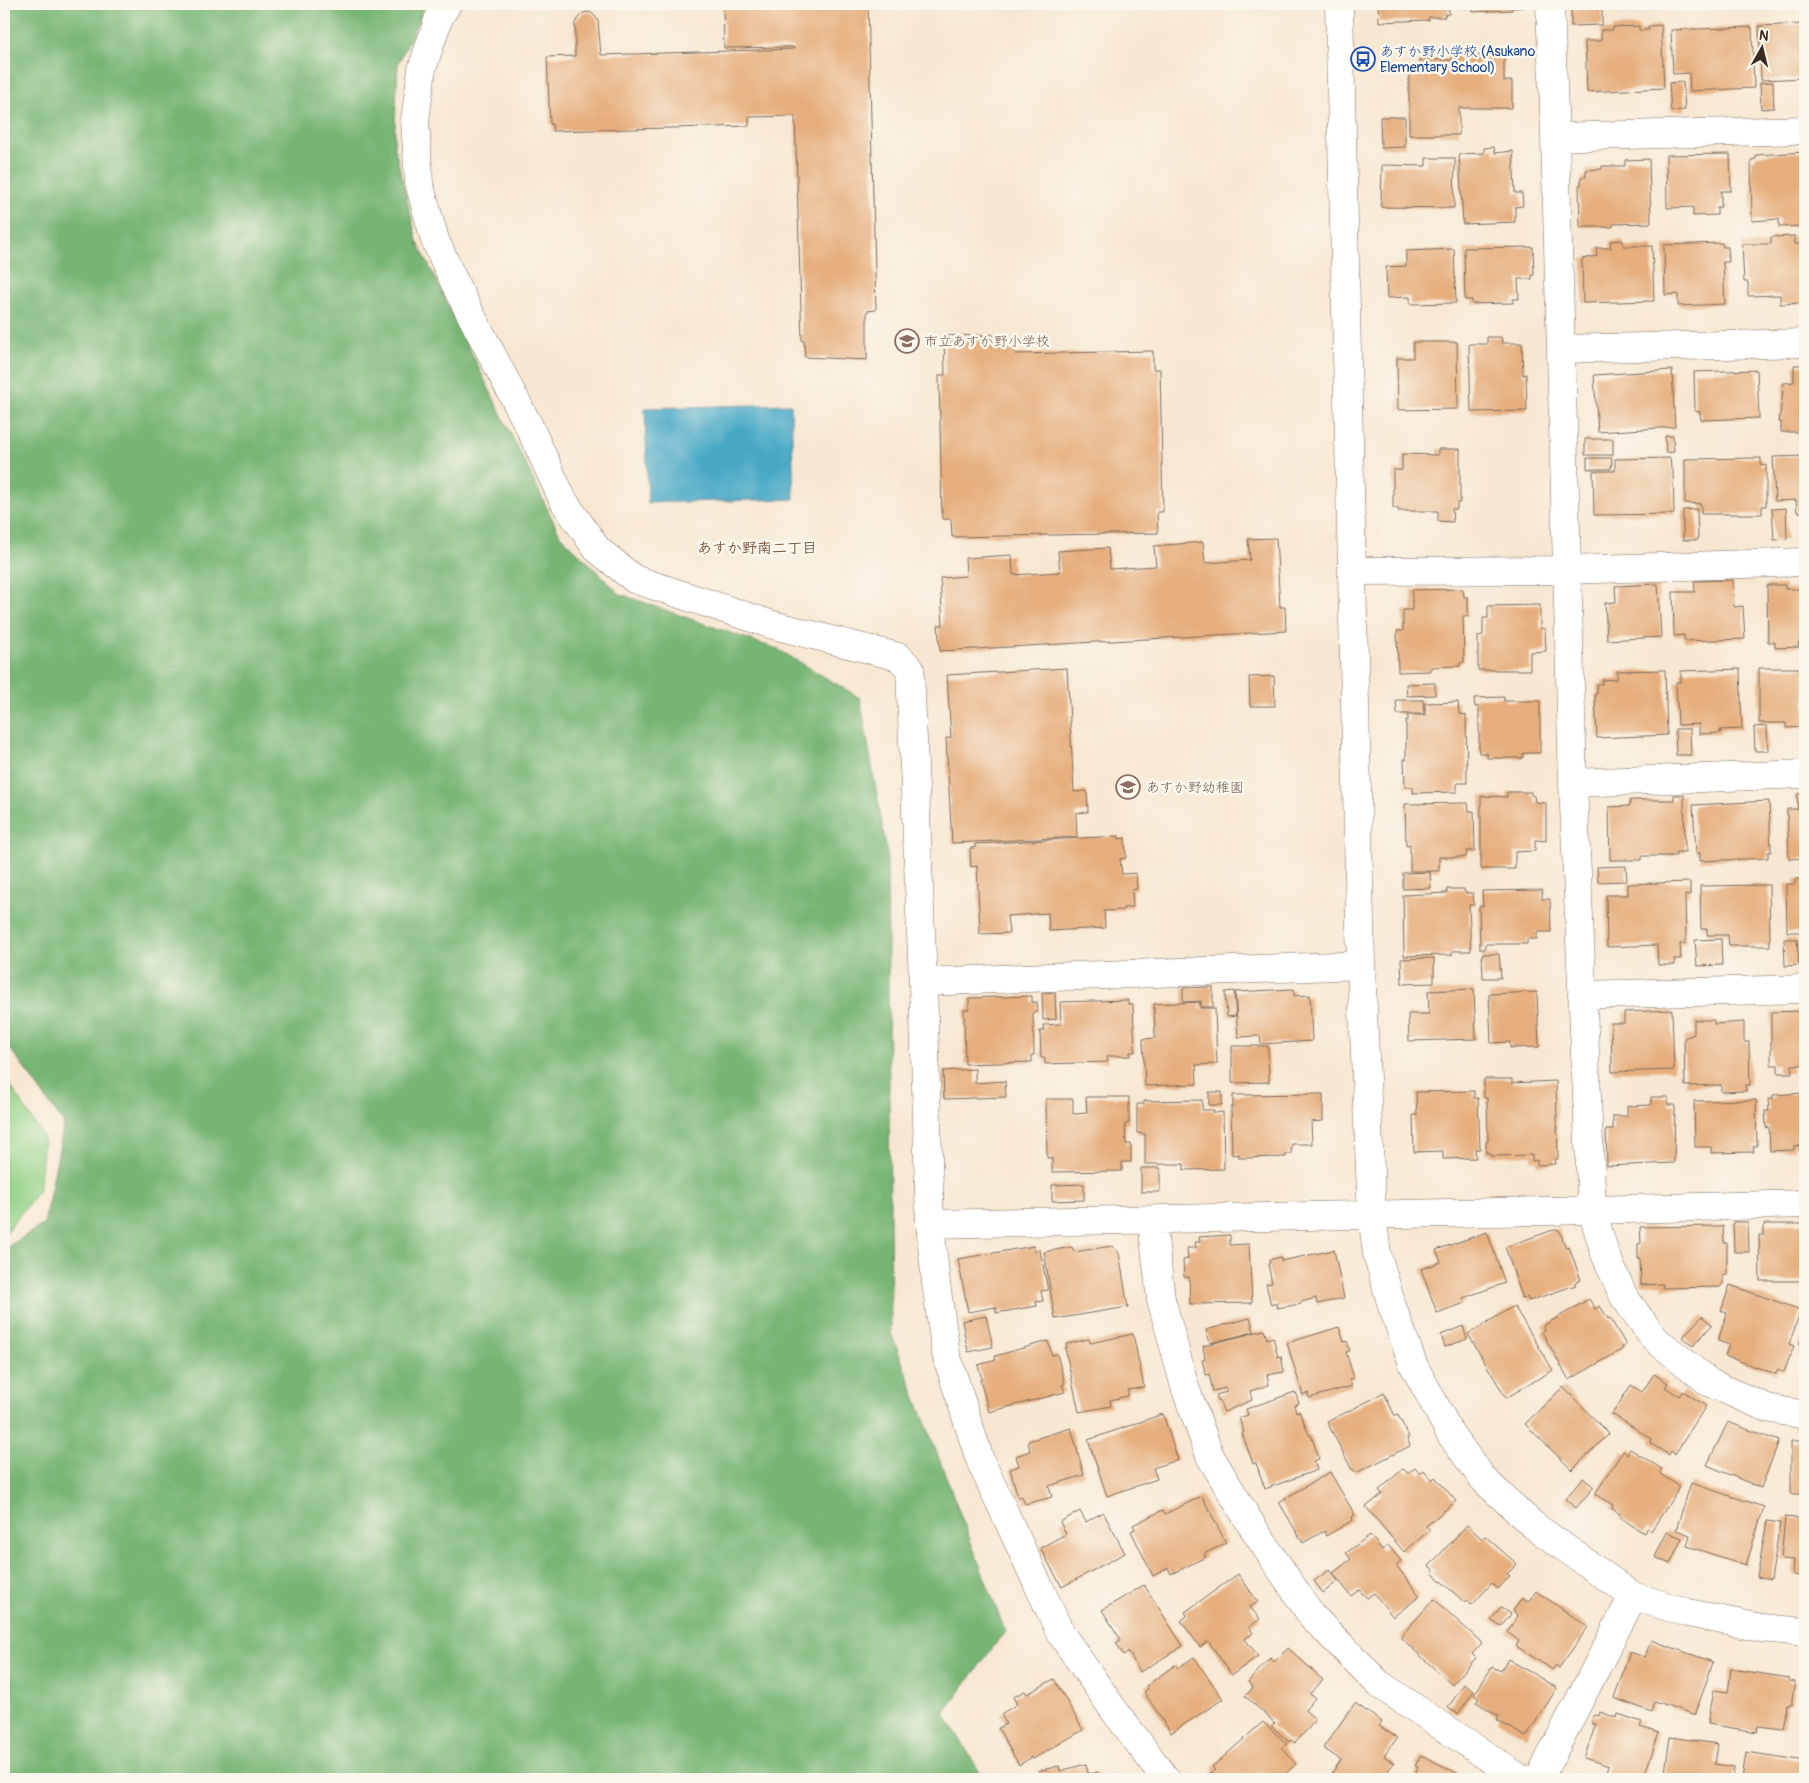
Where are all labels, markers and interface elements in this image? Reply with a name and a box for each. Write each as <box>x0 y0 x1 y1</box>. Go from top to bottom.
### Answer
north arrow <box>1736 22 1786 72</box>
text: N <box>1758 27 1770 45</box>
place label: あすか野小学校 (Asukano Elementary School) <box>1380 43 1536 76</box>
bus stop icon: あすか野小学校 (Asukano Elementary School) <box>1350 46 1376 72</box>
school or university icon: 市立あすか野小学校 <box>894 328 920 354</box>
place label: 市立あすか野小学校 <box>924 333 1050 350</box>
district label: あすか野南二丁目 <box>697 539 817 558</box>
school or university icon: あすか野幼稚園 <box>1115 774 1141 800</box>
place label: あすか野幼稚園 <box>1146 779 1244 796</box>

